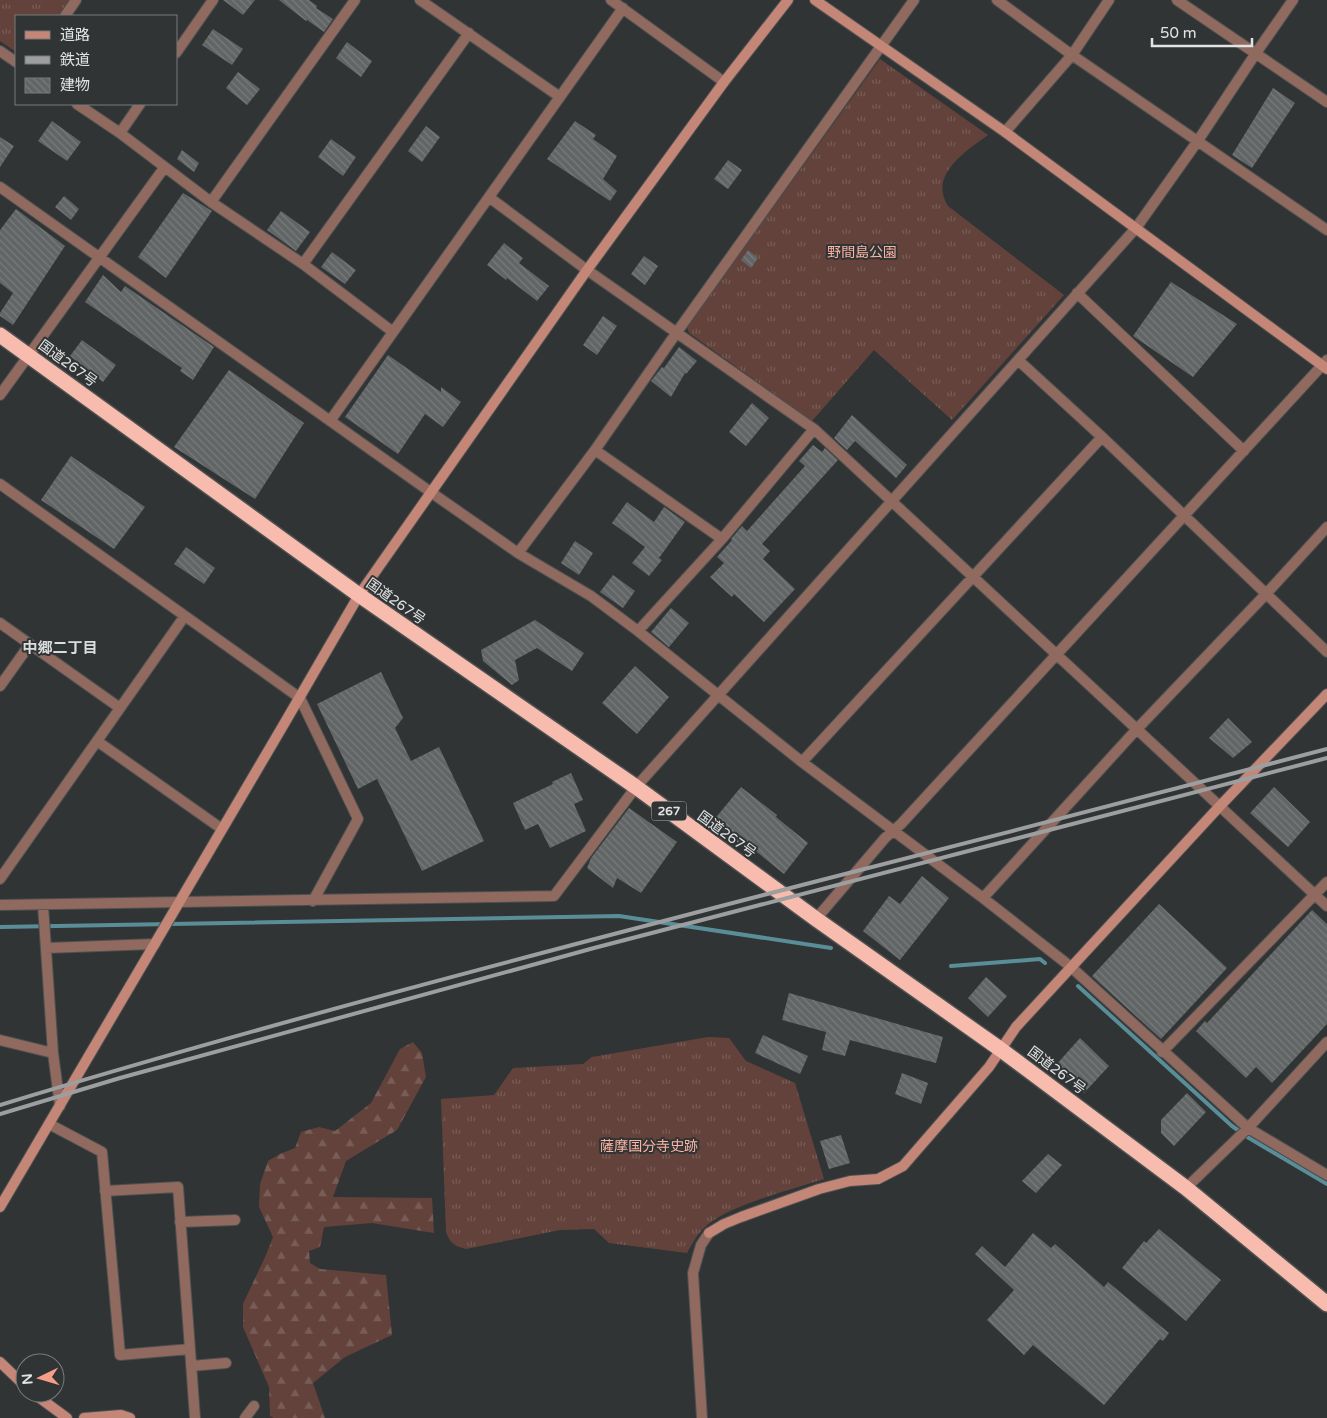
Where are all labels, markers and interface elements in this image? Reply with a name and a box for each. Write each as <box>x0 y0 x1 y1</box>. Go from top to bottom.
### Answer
legend <box>15 15 178 105</box>
scale bar <box>1152 15 1252 47</box>
text: 50 m <box>1160 24 1197 42</box>
text: 道路 <box>60 26 90 44</box>
text: 鉄道 <box>60 51 90 69</box>
text: 建物 <box>60 76 90 94</box>
park label: 野間島公園 <box>827 244 897 261</box>
street label: 国道267号 <box>35 336 100 390</box>
street label: 国道267号 <box>363 575 429 628</box>
district label: 中郷二丁目 <box>22 639 98 657</box>
road number: 267 <box>652 801 686 820</box>
street label: 国道267号 <box>694 807 759 861</box>
street label: 国道267号 <box>1024 1043 1089 1098</box>
park label: 薩摩国分寺史跡 <box>600 1138 698 1155</box>
north arrow <box>15 1353 65 1403</box>
text: N <box>19 1373 37 1385</box>

